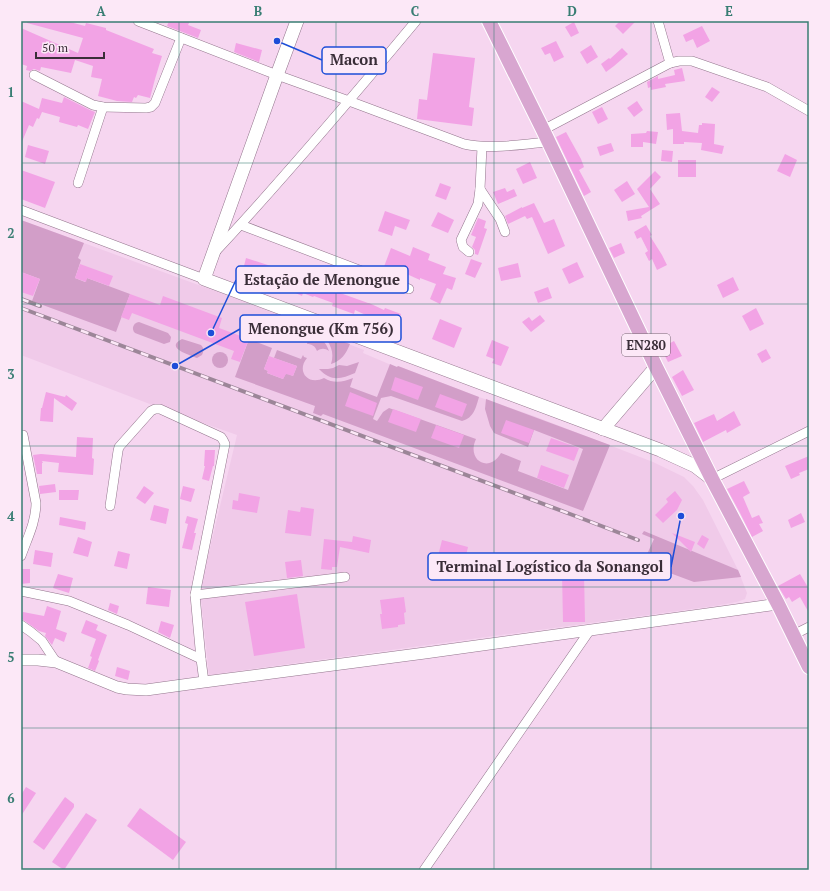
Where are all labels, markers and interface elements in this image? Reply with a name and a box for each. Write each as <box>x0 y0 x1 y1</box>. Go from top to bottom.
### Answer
text: A <box>96 2 106 20</box>
text: B <box>254 2 262 20</box>
text: C <box>411 2 419 20</box>
text: D <box>567 2 577 20</box>
text: E <box>725 2 733 20</box>
scale bar <box>36 34 104 60</box>
text: 50 m <box>42 40 69 55</box>
callout: Macon <box>322 47 386 74</box>
text: Macon <box>330 49 378 69</box>
text: 1 <box>7 83 15 101</box>
text: 2 <box>7 224 15 242</box>
callout: Estação de Menongue <box>236 266 408 293</box>
text: Estação de Menongue <box>244 269 400 289</box>
callout: Menongue (Km 756) <box>240 315 401 342</box>
text: Menongue (Km 756) <box>248 318 394 338</box>
road number: EN280 <box>622 334 670 356</box>
text: 3 <box>7 365 15 383</box>
text: 4 <box>7 507 15 525</box>
callout: Terminal Logístico da Sonangol <box>428 553 671 580</box>
text: Terminal Logístico da Sonangol <box>436 556 664 576</box>
text: 5 <box>7 648 15 666</box>
text: 6 <box>7 789 15 807</box>

